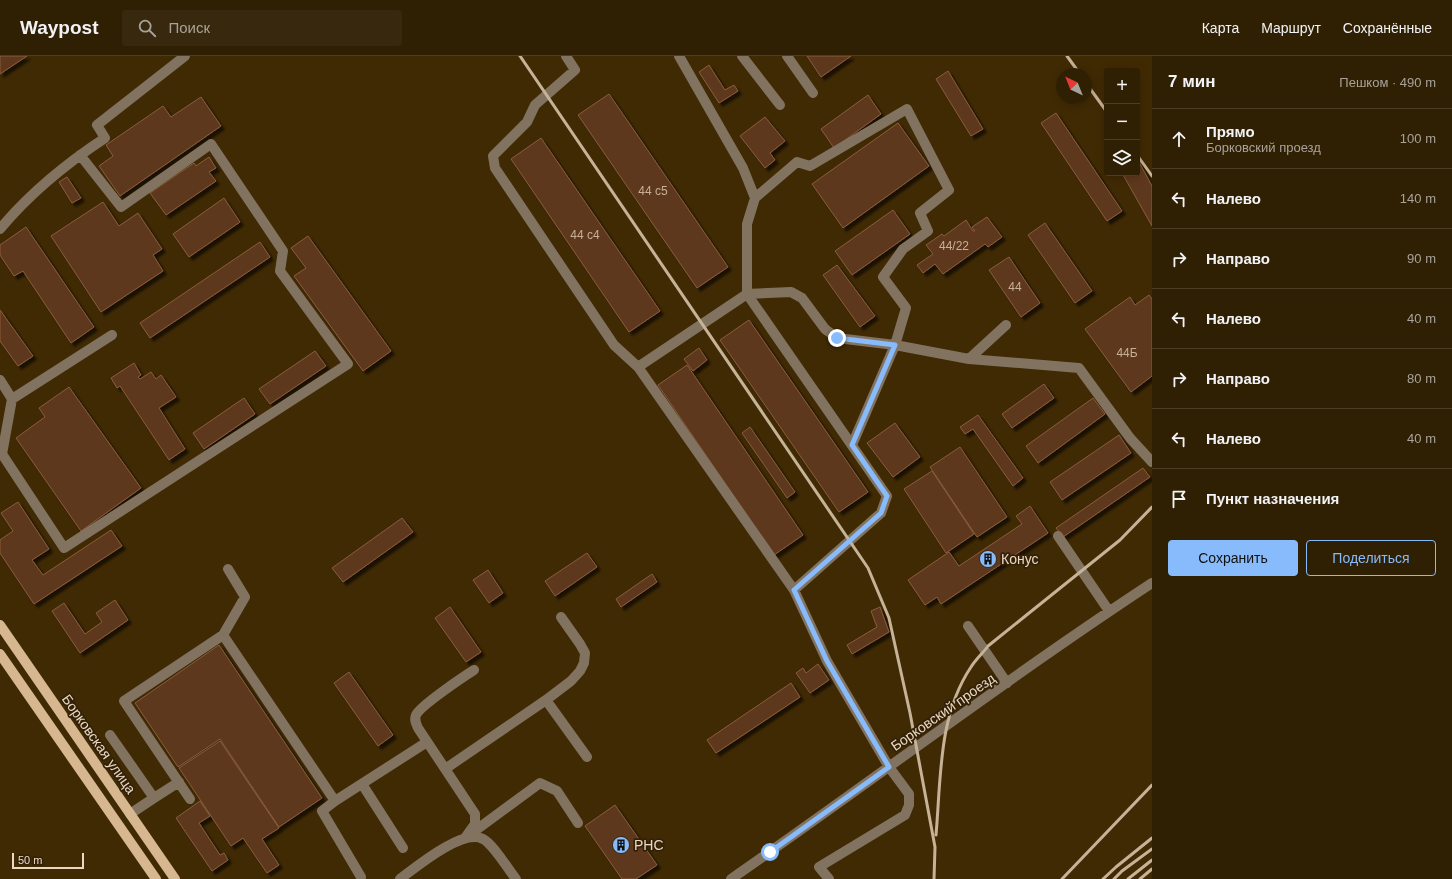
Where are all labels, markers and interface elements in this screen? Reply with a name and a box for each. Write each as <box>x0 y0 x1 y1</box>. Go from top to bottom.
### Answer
search box <box>122 10 402 46</box>
text: Waypost <box>20 17 98 38</box>
icon: search <box>136 17 158 39</box>
text: Поиск <box>168 19 210 36</box>
text: Карта <box>1202 20 1239 36</box>
text: Маршрут <box>1261 20 1321 36</box>
text: Сохранённые <box>1343 20 1432 36</box>
north arrow <box>1056 68 1092 104</box>
map controls <box>1104 68 1140 176</box>
button: + <box>1104 68 1140 104</box>
text: 7 мин <box>1168 72 1215 91</box>
text: Пешком · 490 m <box>1339 75 1436 90</box>
button: − <box>1104 104 1140 140</box>
text: Прямо <box>1206 123 1255 140</box>
icon: ahead <box>1168 128 1190 150</box>
text: 100 m <box>1400 131 1436 146</box>
button: layers <box>1104 140 1140 176</box>
text: Борковский проезд <box>1206 140 1321 155</box>
house number: 44 с5 <box>638 184 668 198</box>
icon: left <box>1168 188 1190 210</box>
text: Налево <box>1206 190 1261 207</box>
text: 140 m <box>1400 191 1436 206</box>
house number: 44 с4 <box>570 228 600 242</box>
house number: 44/22 <box>939 239 969 253</box>
icon: right <box>1168 248 1190 270</box>
text: Направо <box>1206 250 1270 267</box>
text: 90 m <box>1407 251 1436 266</box>
house number: 44 <box>1008 280 1022 294</box>
icon: left <box>1168 308 1190 330</box>
text: Налево <box>1206 310 1261 327</box>
text: 40 m <box>1407 311 1436 326</box>
route end <box>828 329 846 347</box>
house number: 44Б <box>1116 346 1138 360</box>
icon: right <box>1168 368 1190 390</box>
text: Направо <box>1206 370 1270 387</box>
text: 80 m <box>1407 371 1436 386</box>
icon: left <box>1168 428 1190 450</box>
text: Налево <box>1206 430 1261 447</box>
text: 40 m <box>1407 431 1436 446</box>
icon: arrive <box>1168 488 1190 510</box>
text: Пункт назначения <box>1206 490 1339 507</box>
button: Сохранить <box>1168 540 1298 576</box>
button: Поделиться <box>1306 540 1436 576</box>
building icon: Конус <box>978 549 998 569</box>
place label: Конус <box>1001 551 1039 567</box>
street label: Борковский проезд <box>888 670 998 754</box>
street label: Борковская улица <box>59 691 139 797</box>
building icon: РНС <box>611 835 631 855</box>
place label: РНС <box>634 837 664 853</box>
route start <box>761 843 779 861</box>
scale bar <box>12 851 84 870</box>
text: 50 m <box>18 854 42 866</box>

